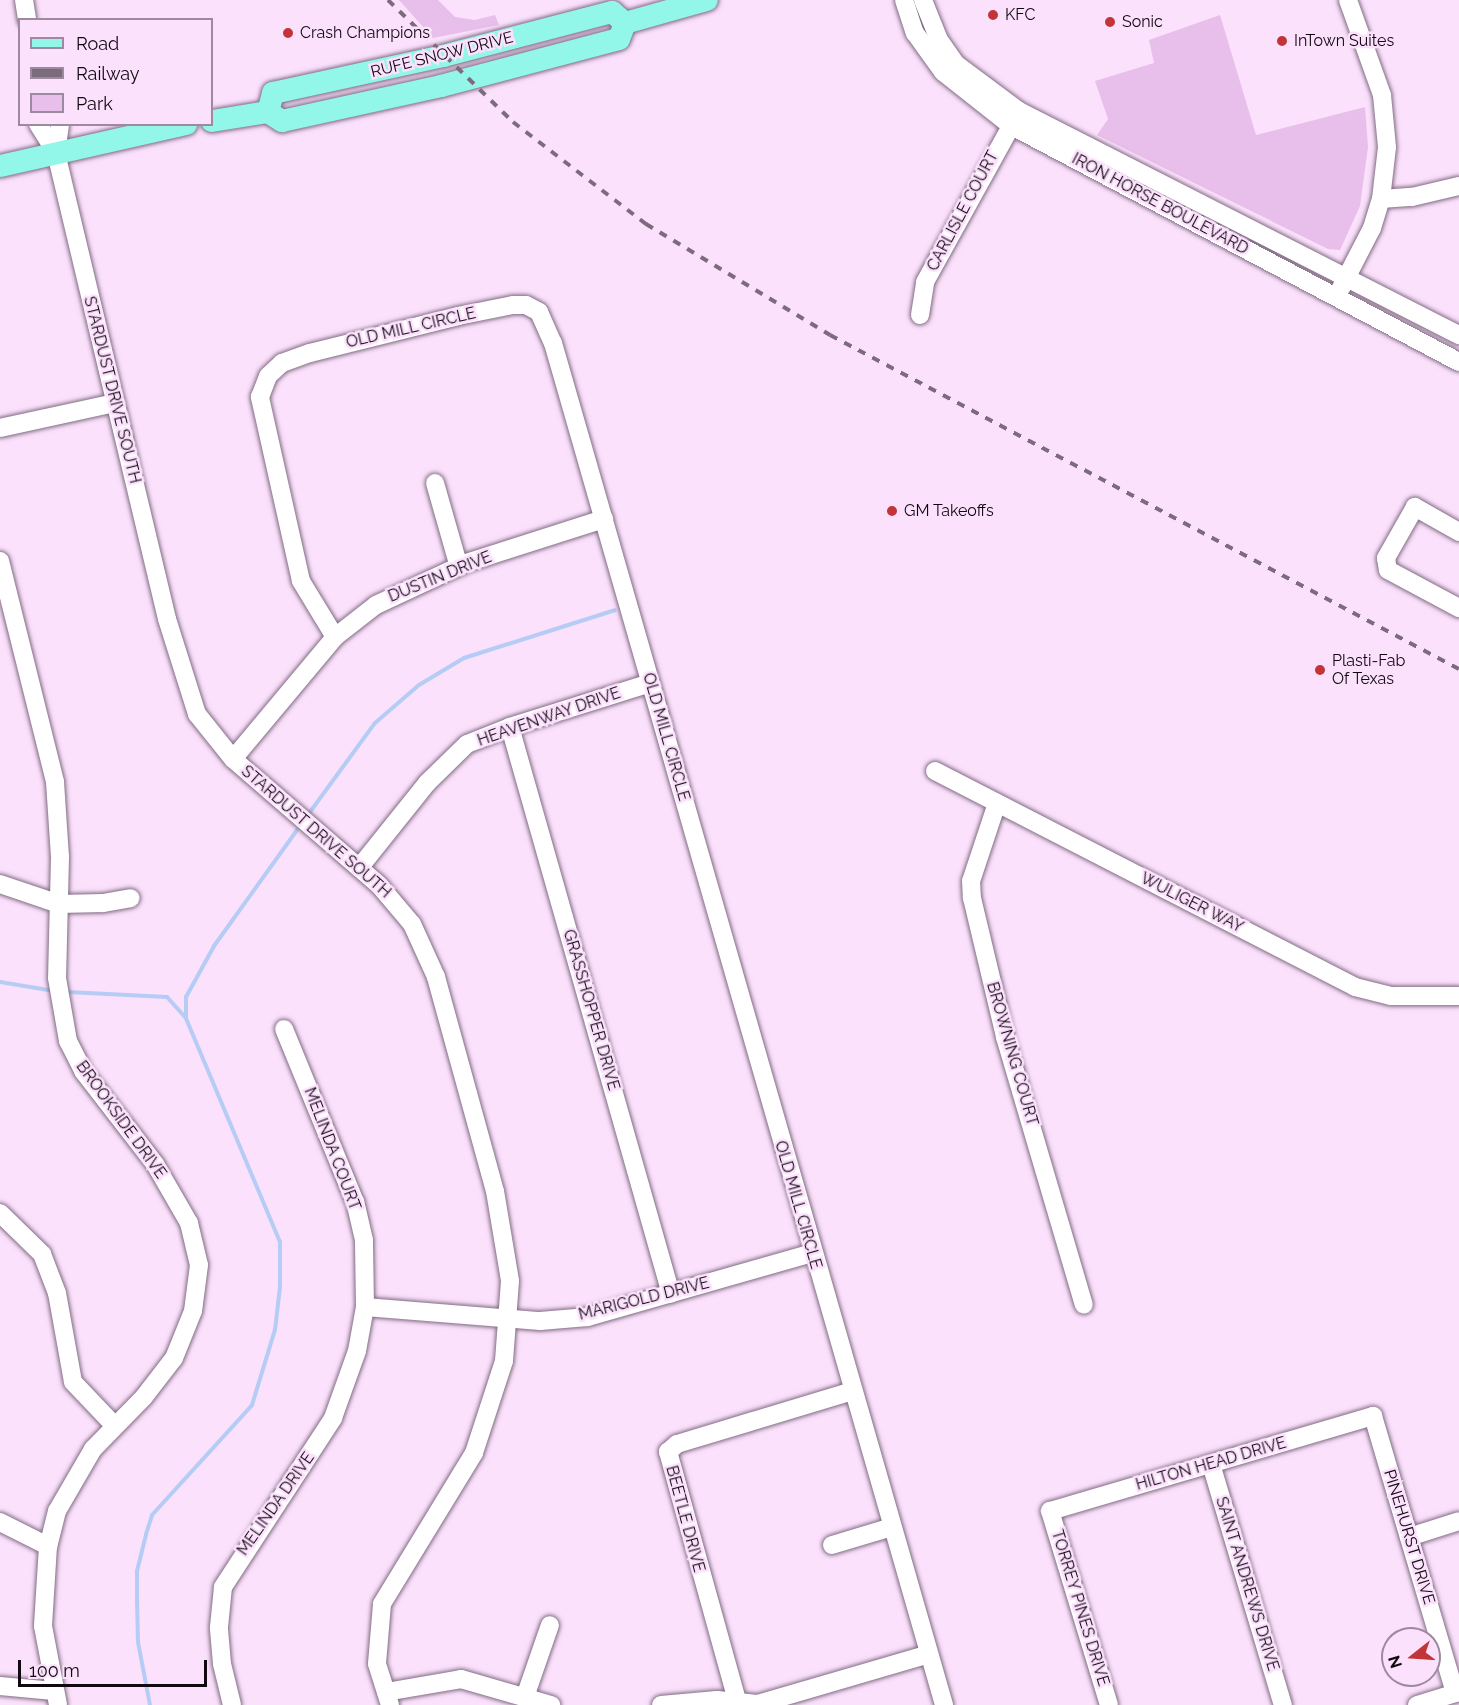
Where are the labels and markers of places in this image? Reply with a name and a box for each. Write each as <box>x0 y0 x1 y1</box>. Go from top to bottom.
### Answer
place label: KFC <box>1005 5 1035 25</box>
marker: KFC <box>986 8 1000 22</box>
place label: Sonic <box>1122 12 1163 32</box>
marker: Sonic <box>1103 15 1117 29</box>
place label: Crash Champions <box>300 23 430 43</box>
marker: Crash Champions <box>281 26 295 40</box>
place label: InTown Suites <box>1294 31 1394 51</box>
marker: InTown Suites <box>1275 34 1289 48</box>
place label: GM Takeoffs <box>904 501 994 521</box>
marker: GM Takeoffs <box>885 504 899 518</box>
place label: Plasti-Fab Of Texas <box>1332 651 1405 689</box>
marker: Plasti-Fab Of Texas <box>1313 663 1327 677</box>

